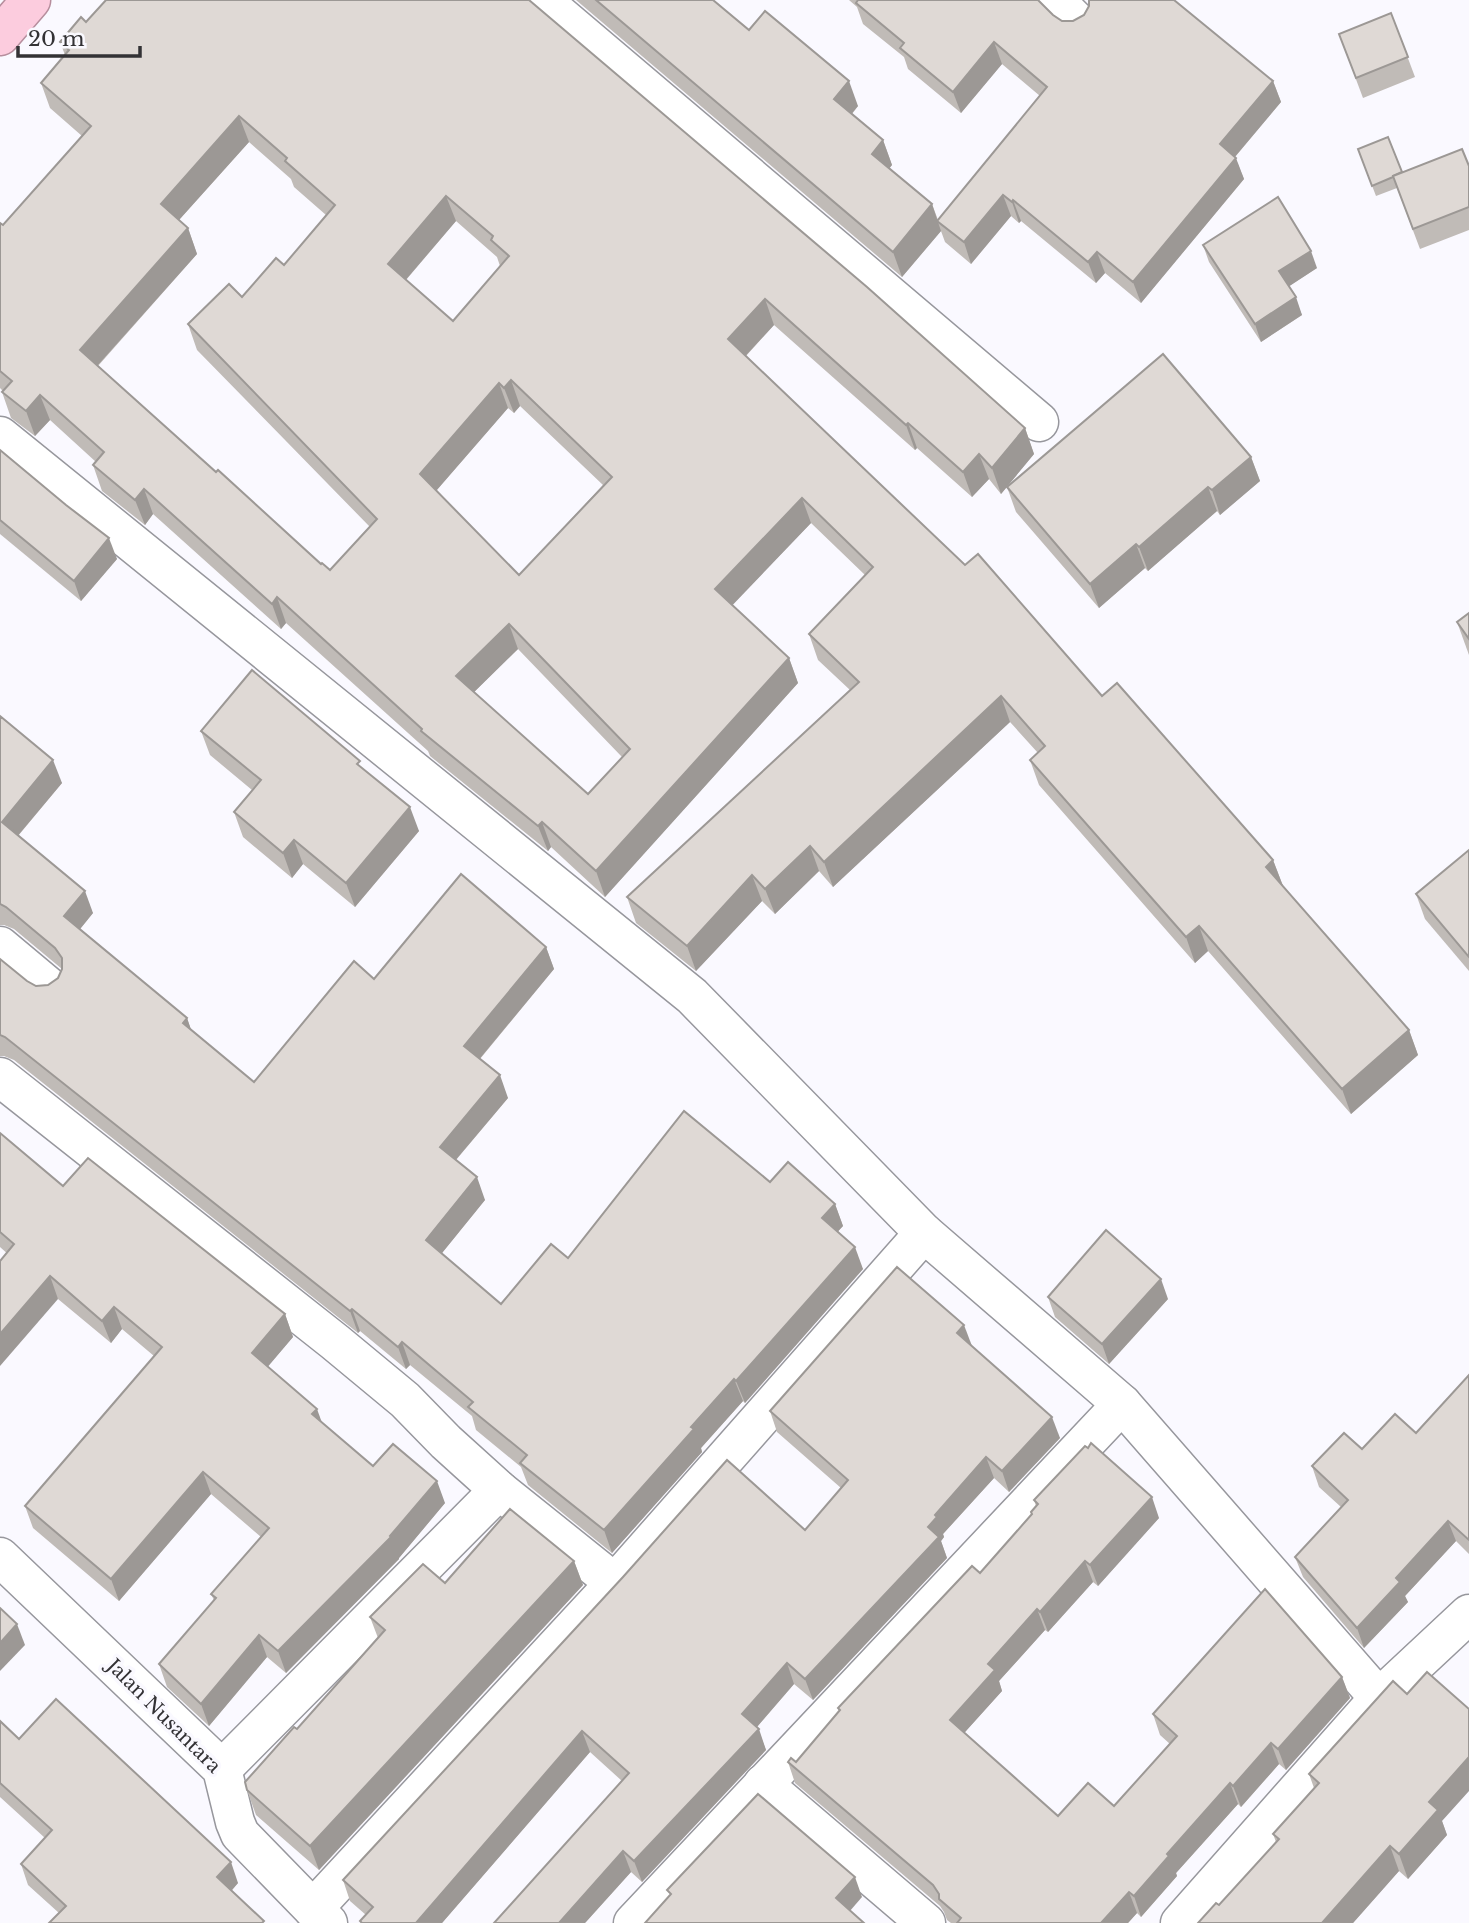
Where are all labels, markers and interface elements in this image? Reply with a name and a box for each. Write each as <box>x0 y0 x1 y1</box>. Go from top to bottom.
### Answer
scale bar <box>18 14 140 58</box>
text: 20 m <box>28 26 85 52</box>
street label: Jalan Nusantara <box>100 1652 226 1778</box>

